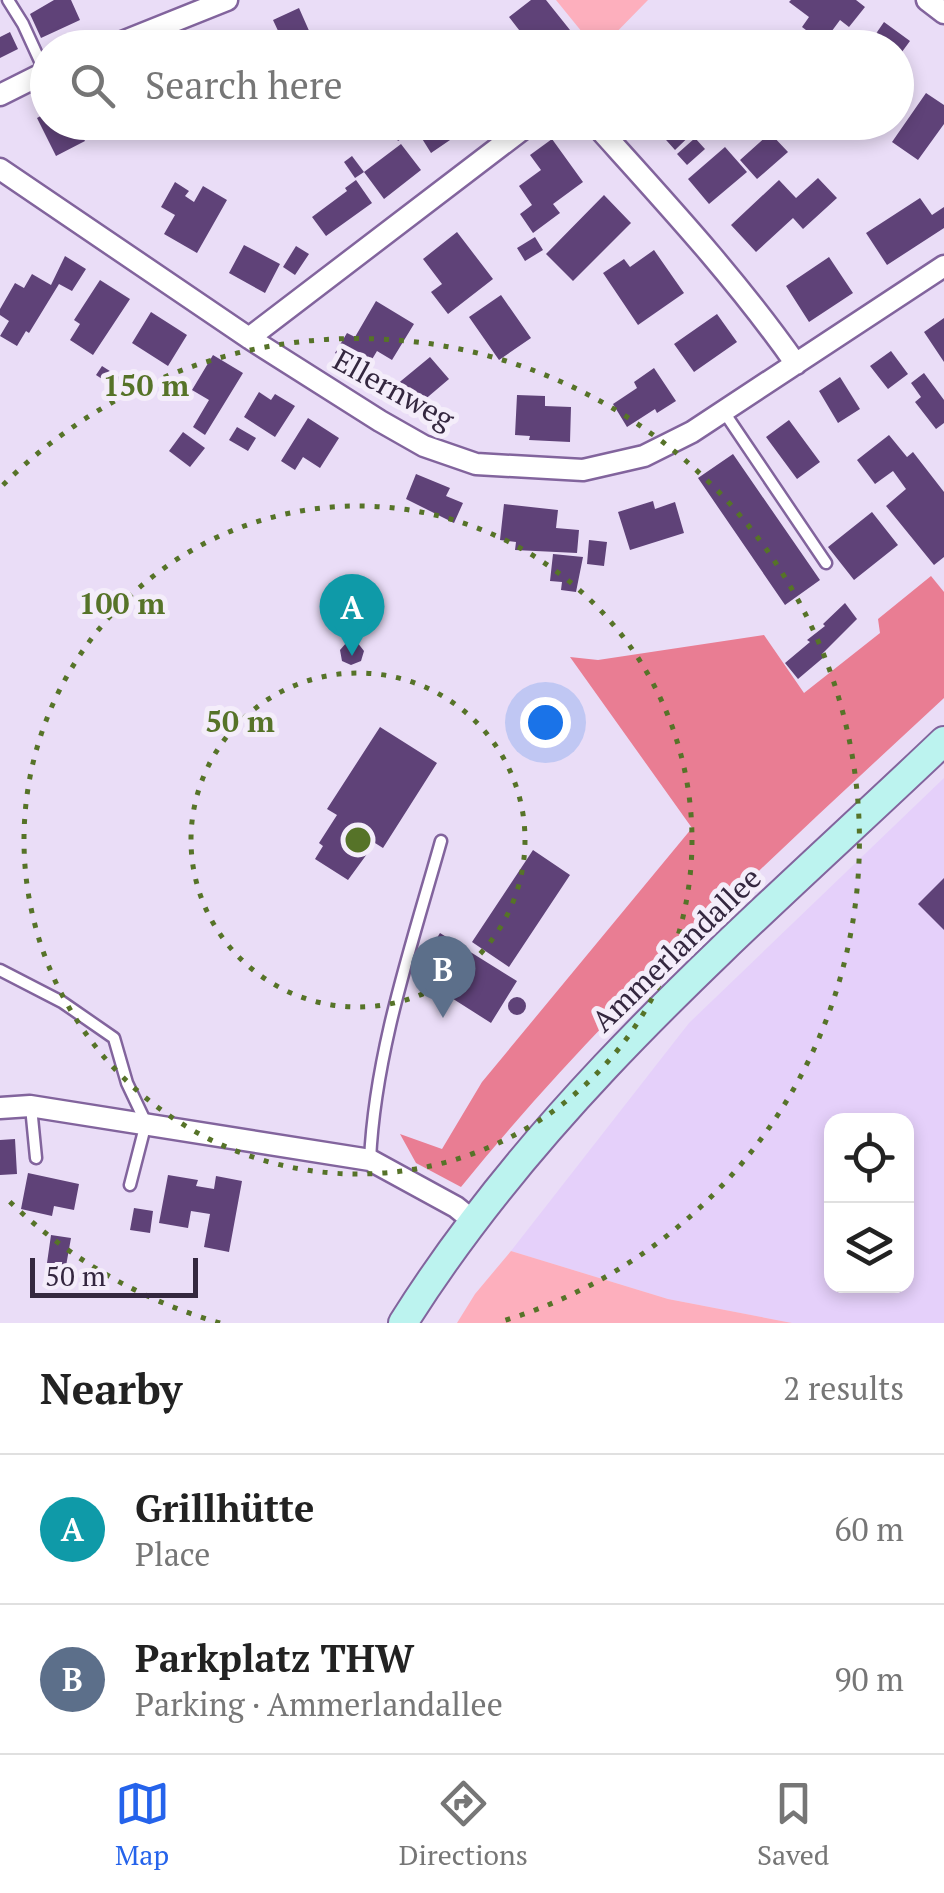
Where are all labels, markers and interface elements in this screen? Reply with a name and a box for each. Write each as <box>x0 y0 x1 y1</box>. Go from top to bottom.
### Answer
search box <box>30 30 914 140</box>
icon: search <box>65 58 120 113</box>
text: Search here <box>145 60 343 110</box>
street label: Ellernweg <box>326 339 463 439</box>
text: 150 m <box>103 365 190 405</box>
pin: A <box>320 574 384 656</box>
text: 100 m <box>79 583 166 623</box>
your location <box>520 697 571 748</box>
text: 50 m <box>205 701 275 741</box>
centre of rings <box>340 822 376 858</box>
street label: Ammerlandallee <box>583 858 769 1040</box>
pin: B <box>410 936 476 1018</box>
map controls <box>824 1113 914 1293</box>
button: locate <box>824 1113 914 1203</box>
button: layers <box>824 1203 914 1293</box>
scale bar <box>30 1253 198 1298</box>
text: 50 m <box>45 1257 106 1294</box>
text: Nearby <box>40 1360 182 1416</box>
text: 2 results <box>783 1367 904 1409</box>
text: Grillhütte <box>135 1483 315 1533</box>
text: A <box>61 1508 84 1550</box>
text: 60 m <box>834 1508 904 1550</box>
text: Place <box>135 1533 210 1575</box>
text: Parkplatz THW <box>135 1633 414 1683</box>
text: B <box>62 1658 83 1700</box>
text: 90 m <box>834 1658 904 1700</box>
text: Parking · Ammerlandallee <box>135 1683 503 1725</box>
tab: Map <box>115 1776 170 1873</box>
tab: Directions <box>399 1776 528 1873</box>
tab: Saved <box>757 1776 829 1873</box>

